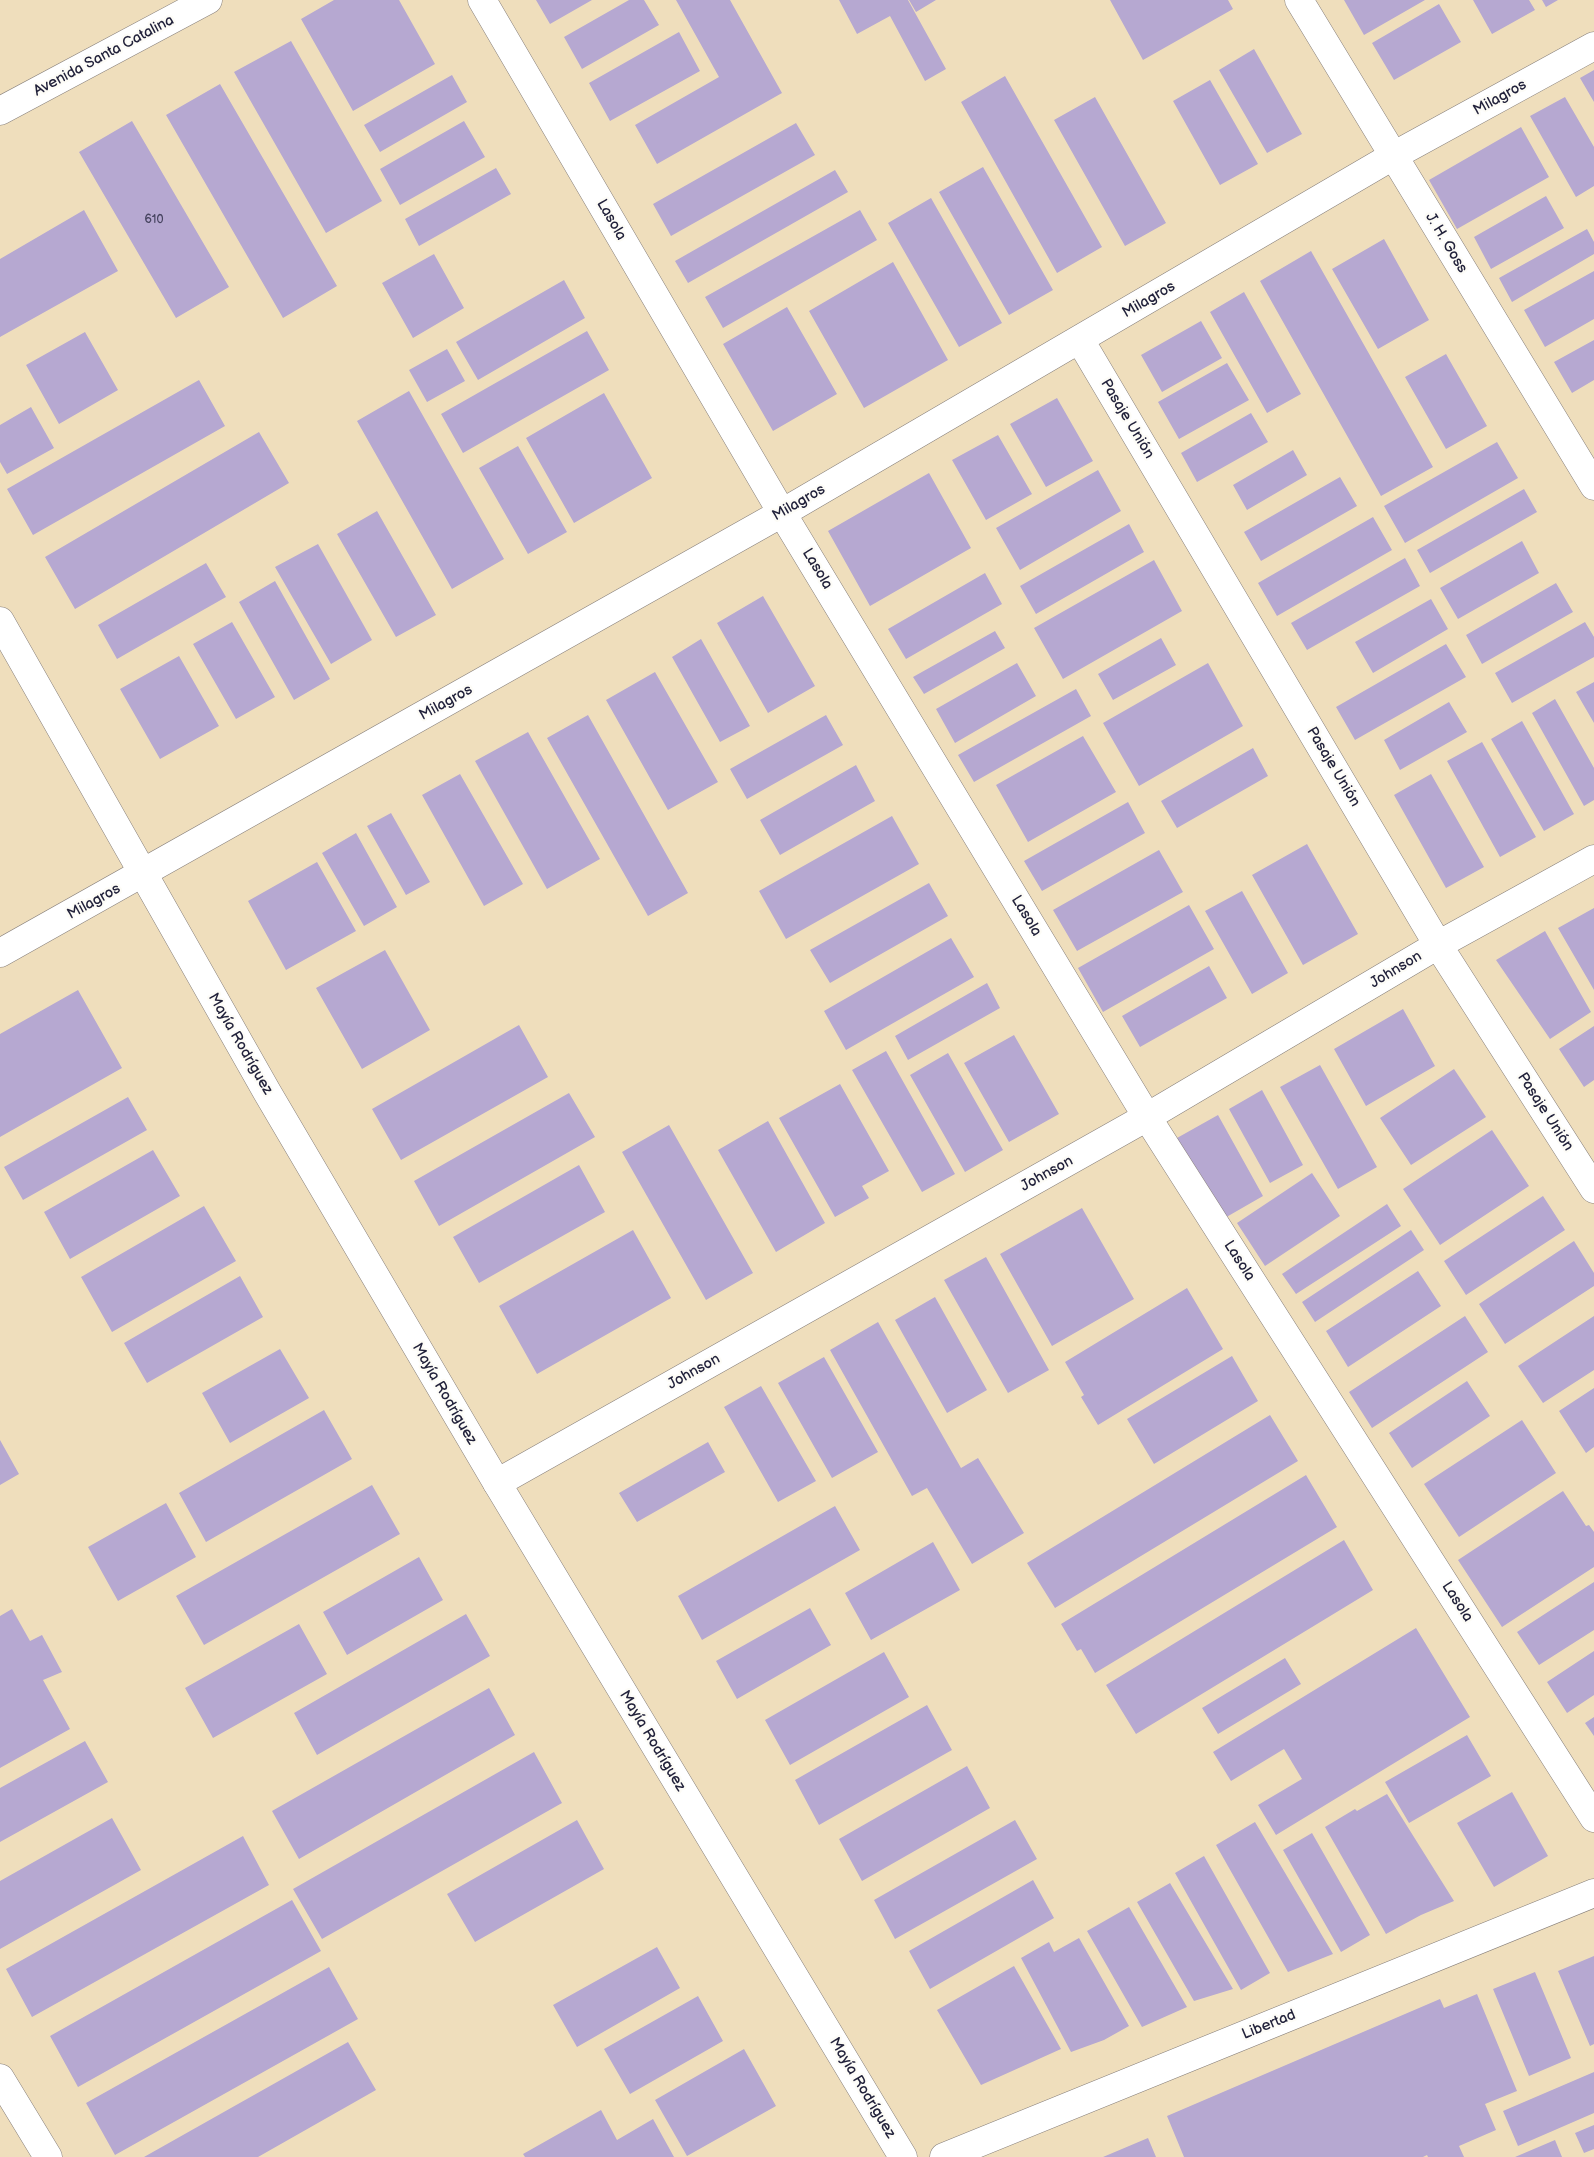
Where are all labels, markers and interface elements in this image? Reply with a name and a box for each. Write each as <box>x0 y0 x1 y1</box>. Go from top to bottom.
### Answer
street label: Avenida Santa Catalina <box>31 11 177 101</box>
street label: Milagros <box>1470 76 1530 120</box>
street label: Lasola <box>592 196 630 244</box>
street label: J. H. Goss <box>1421 210 1471 276</box>
house number: 610 <box>144 213 164 227</box>
street label: Milagros <box>1119 278 1179 322</box>
street label: Pasaje Unión <box>1096 376 1158 462</box>
street label: Milagros <box>769 481 829 525</box>
street label: Lasola <box>798 545 836 593</box>
street label: Milagros <box>416 681 476 725</box>
street label: Pasaje Unión <box>1302 724 1364 810</box>
street label: Milagros <box>64 880 124 924</box>
street label: Lasola <box>1007 892 1045 940</box>
street label: Johnson <box>1367 948 1425 992</box>
street label: Mayía Rodríguez <box>204 990 276 1098</box>
street label: Pasaje Unión <box>1513 1069 1577 1155</box>
street label: Johnson <box>1018 1152 1076 1196</box>
street label: Lasola <box>1219 1238 1259 1284</box>
street label: Mayía Rodríguez <box>408 1340 480 1448</box>
street label: Johnson <box>665 1350 723 1394</box>
street label: Lasola <box>1437 1579 1477 1625</box>
street label: Mayía Rodríguez <box>615 1687 689 1795</box>
street label: Libertad <box>1240 2006 1298 2044</box>
street label: Mayía Rodríguez <box>825 2034 899 2142</box>

